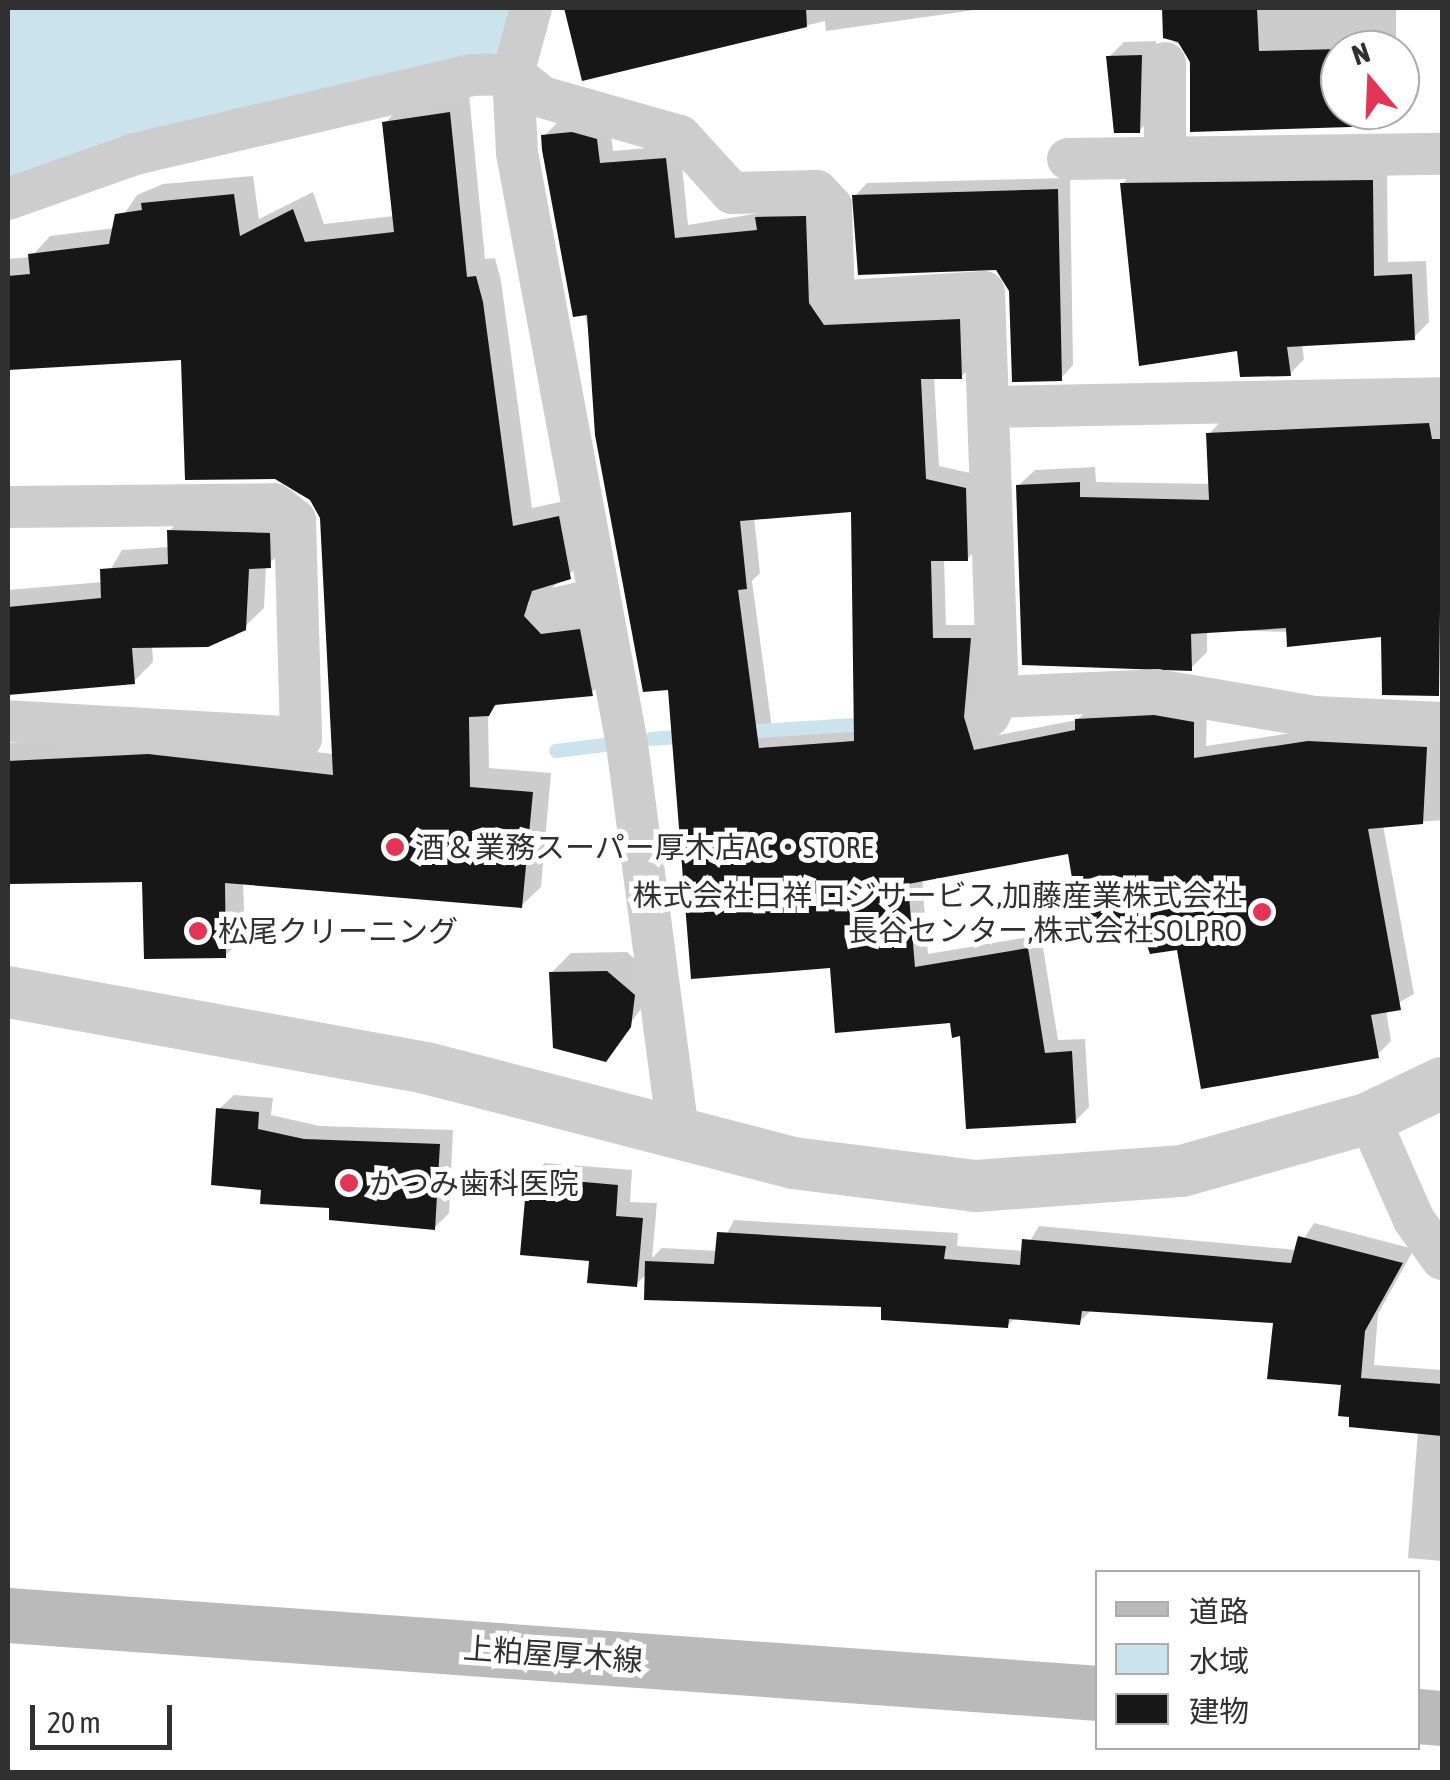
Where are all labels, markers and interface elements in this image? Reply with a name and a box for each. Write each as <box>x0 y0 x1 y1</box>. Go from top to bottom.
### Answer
north arrow <box>1320 30 1420 130</box>
text: N <box>1348 36 1374 71</box>
place label: 酒＆業務スーパー厚木店AC・STORE <box>415 829 874 865</box>
marker: 酒＆業務スーパー厚木店AC・STORE <box>384 836 406 858</box>
place label: 株式会社日祥 ロジサービス,加藤産業株式会社 長谷センター,株式会社SOLPRO <box>633 877 1242 948</box>
marker: 株式会社日祥 ロジサービス,加藤産業株式会社 長谷センター,株式会社SOLPRO <box>1251 901 1273 923</box>
place label: 松尾クリーニング <box>218 913 458 949</box>
marker: 松尾クリーニング <box>187 920 209 942</box>
place label: かつみ歯科医院 <box>369 1165 579 1201</box>
marker: かつみ歯科医院 <box>338 1172 360 1194</box>
legend <box>1095 1570 1420 1750</box>
text: 道路 <box>1189 1594 1249 1628</box>
street label: 上粕屋厚木線 <box>462 1630 644 1678</box>
text: 水域 <box>1189 1644 1249 1678</box>
scale bar <box>35 1685 178 1747</box>
text: 建物 <box>1189 1694 1249 1728</box>
text: 20 m <box>47 1705 101 1739</box>

